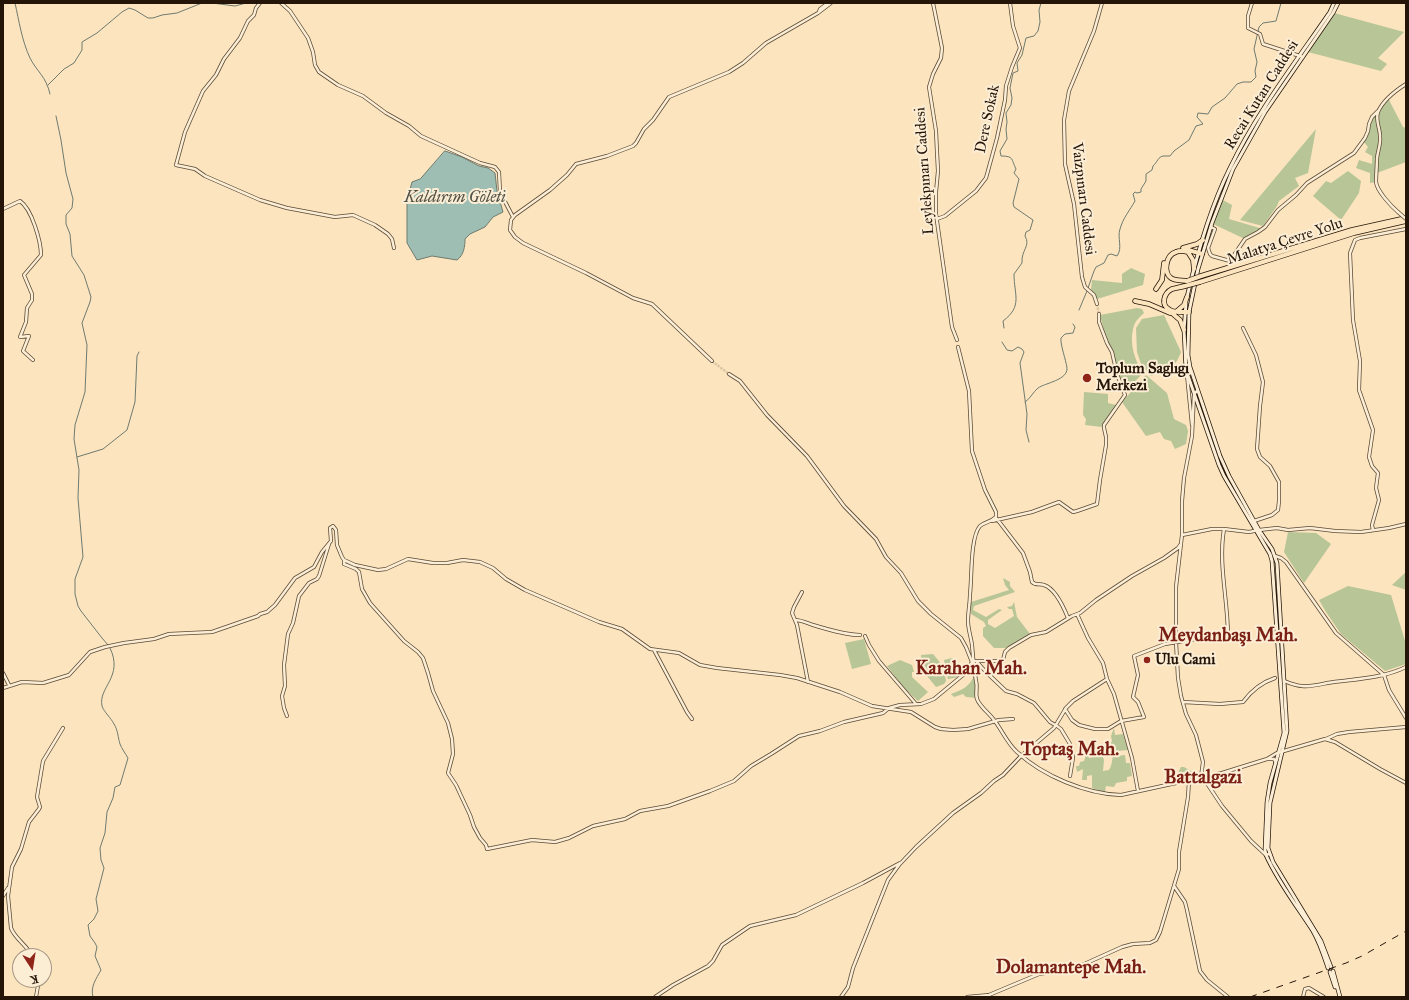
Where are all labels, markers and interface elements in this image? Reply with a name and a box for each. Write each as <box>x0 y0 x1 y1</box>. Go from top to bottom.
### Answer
street label: Recai Kutan Caddesi <box>1221 37 1303 153</box>
street label: Dere Sokak <box>972 83 1004 155</box>
street label: Leylekpınarı Caddesi <box>912 107 938 235</box>
street label: Vaizpınarı Caddesi <box>1067 142 1099 256</box>
water label: Kaldırım Göleti <box>404 188 506 208</box>
street label: Malatya Çevre Yolu <box>1225 215 1345 269</box>
place label: Toplum Saglıgı Merkezi <box>1096 360 1189 395</box>
marker: Toplum Saglıgı Merkezi <box>1081 372 1093 384</box>
district label: Meydanbaşı Mah. <box>1158 625 1298 647</box>
place label: Ulu Cami <box>1155 651 1215 669</box>
marker: Ulu Cami <box>1142 655 1152 665</box>
district label: Karahan Mah. <box>915 658 1027 680</box>
district label: Toptaş Mah. <box>1021 739 1119 761</box>
district label: Battalgazi <box>1164 767 1242 789</box>
north arrow <box>12 948 52 988</box>
district label: Dolamantepe Mah. <box>996 957 1146 979</box>
text: K <box>29 972 40 986</box>

